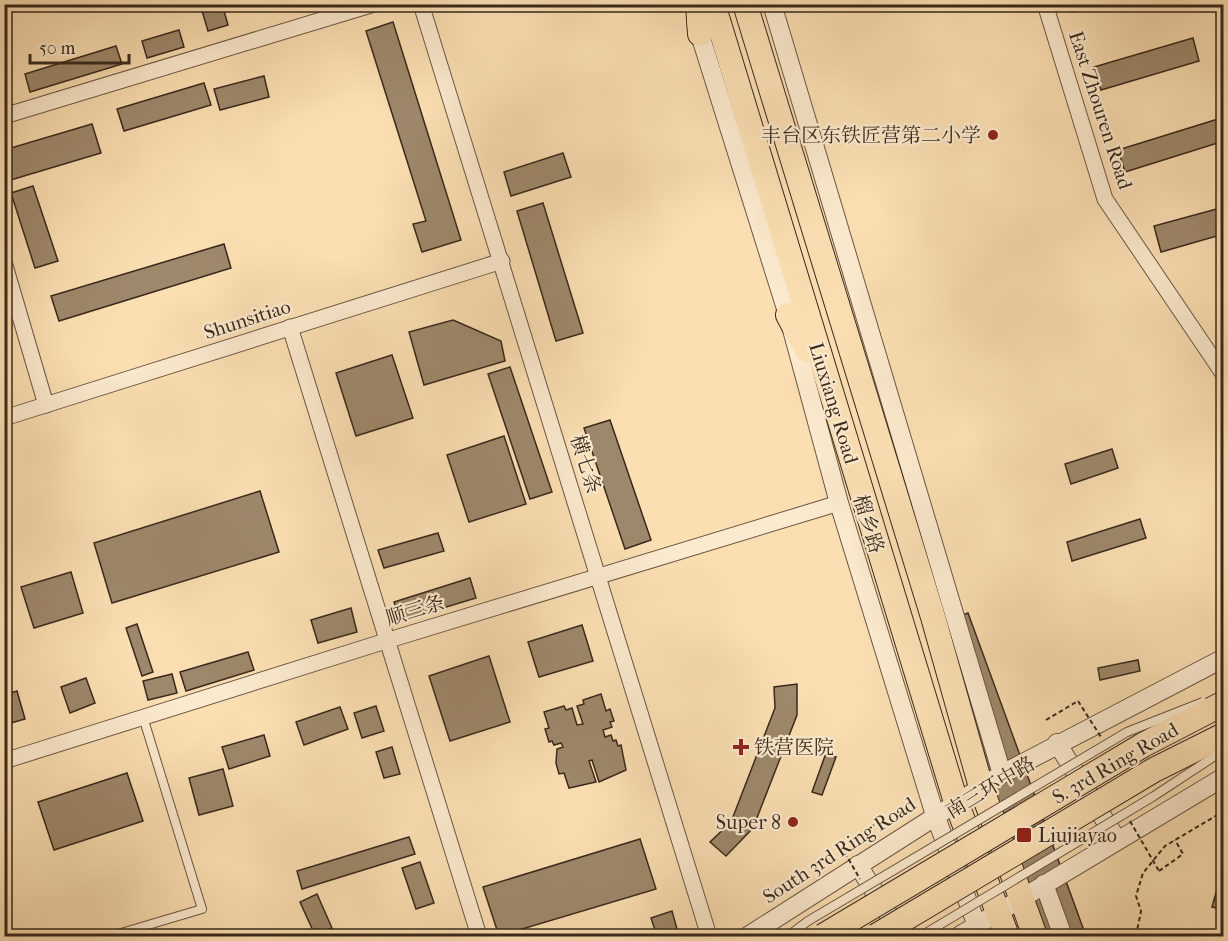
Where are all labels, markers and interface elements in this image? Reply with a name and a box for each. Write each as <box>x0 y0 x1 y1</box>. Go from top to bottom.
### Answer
scale bar <box>30 27 129 65</box>
street label: East Zhouren Road <box>1064 28 1137 193</box>
text: 50 m <box>39 38 76 59</box>
place label: 丰台区东铁匠营第二小学 <box>761 124 981 147</box>
marker: 丰台区东铁匠营第二小学 <box>986 128 1000 142</box>
street label: Shunsitiao <box>201 295 293 344</box>
street label: Liuxiang Road <box>804 340 863 468</box>
street label: 横七条 <box>566 432 605 496</box>
street label: 榴乡路 <box>849 492 888 556</box>
street label: 顺三条 <box>383 591 447 630</box>
street label: S. 3rd Ring Road <box>1048 718 1183 809</box>
place label: 铁营医院 <box>754 736 834 759</box>
marker: 铁营医院 <box>732 738 750 756</box>
street label: 南三环中路 <box>941 752 1039 823</box>
street label: South 3rd Ring Road <box>759 792 921 908</box>
place label: Super 8 <box>716 811 781 834</box>
marker: Super 8 <box>786 815 800 829</box>
place label: Liujiayao <box>1038 824 1117 847</box>
marker: Liujiayao <box>1015 826 1033 844</box>

